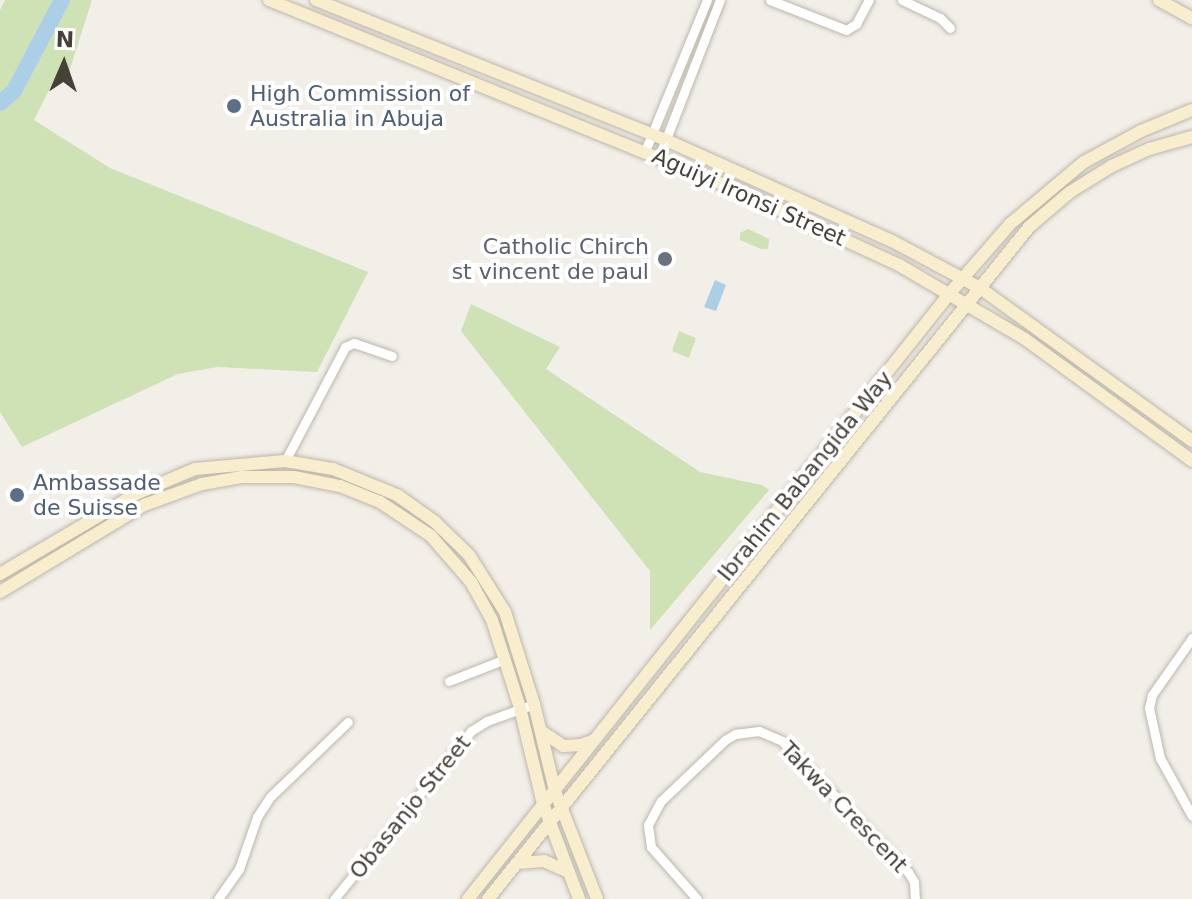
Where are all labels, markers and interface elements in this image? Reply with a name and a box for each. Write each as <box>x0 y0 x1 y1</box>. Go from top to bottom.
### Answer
north arrow <box>24 24 104 104</box>
text: N <box>55 27 74 52</box>
place label: High Commission of Australia in Abuja <box>250 80 470 132</box>
marker: High Commission of Australia in Abuja <box>225 97 243 115</box>
street label: Aguiyi Ironsi Street <box>648 142 850 252</box>
place label: Catholic Chirch st vincent de paul <box>452 233 649 284</box>
marker: Catholic Chirch st vincent de paul <box>656 250 674 268</box>
street label: Ibrahim Babangida Way <box>712 366 898 586</box>
place label: Ambassade de Suisse <box>33 469 161 520</box>
marker: Ambassade de Suisse <box>8 486 26 504</box>
street label: Obasanjo Street <box>344 730 476 884</box>
street label: Takwa Crescent <box>775 736 913 878</box>

